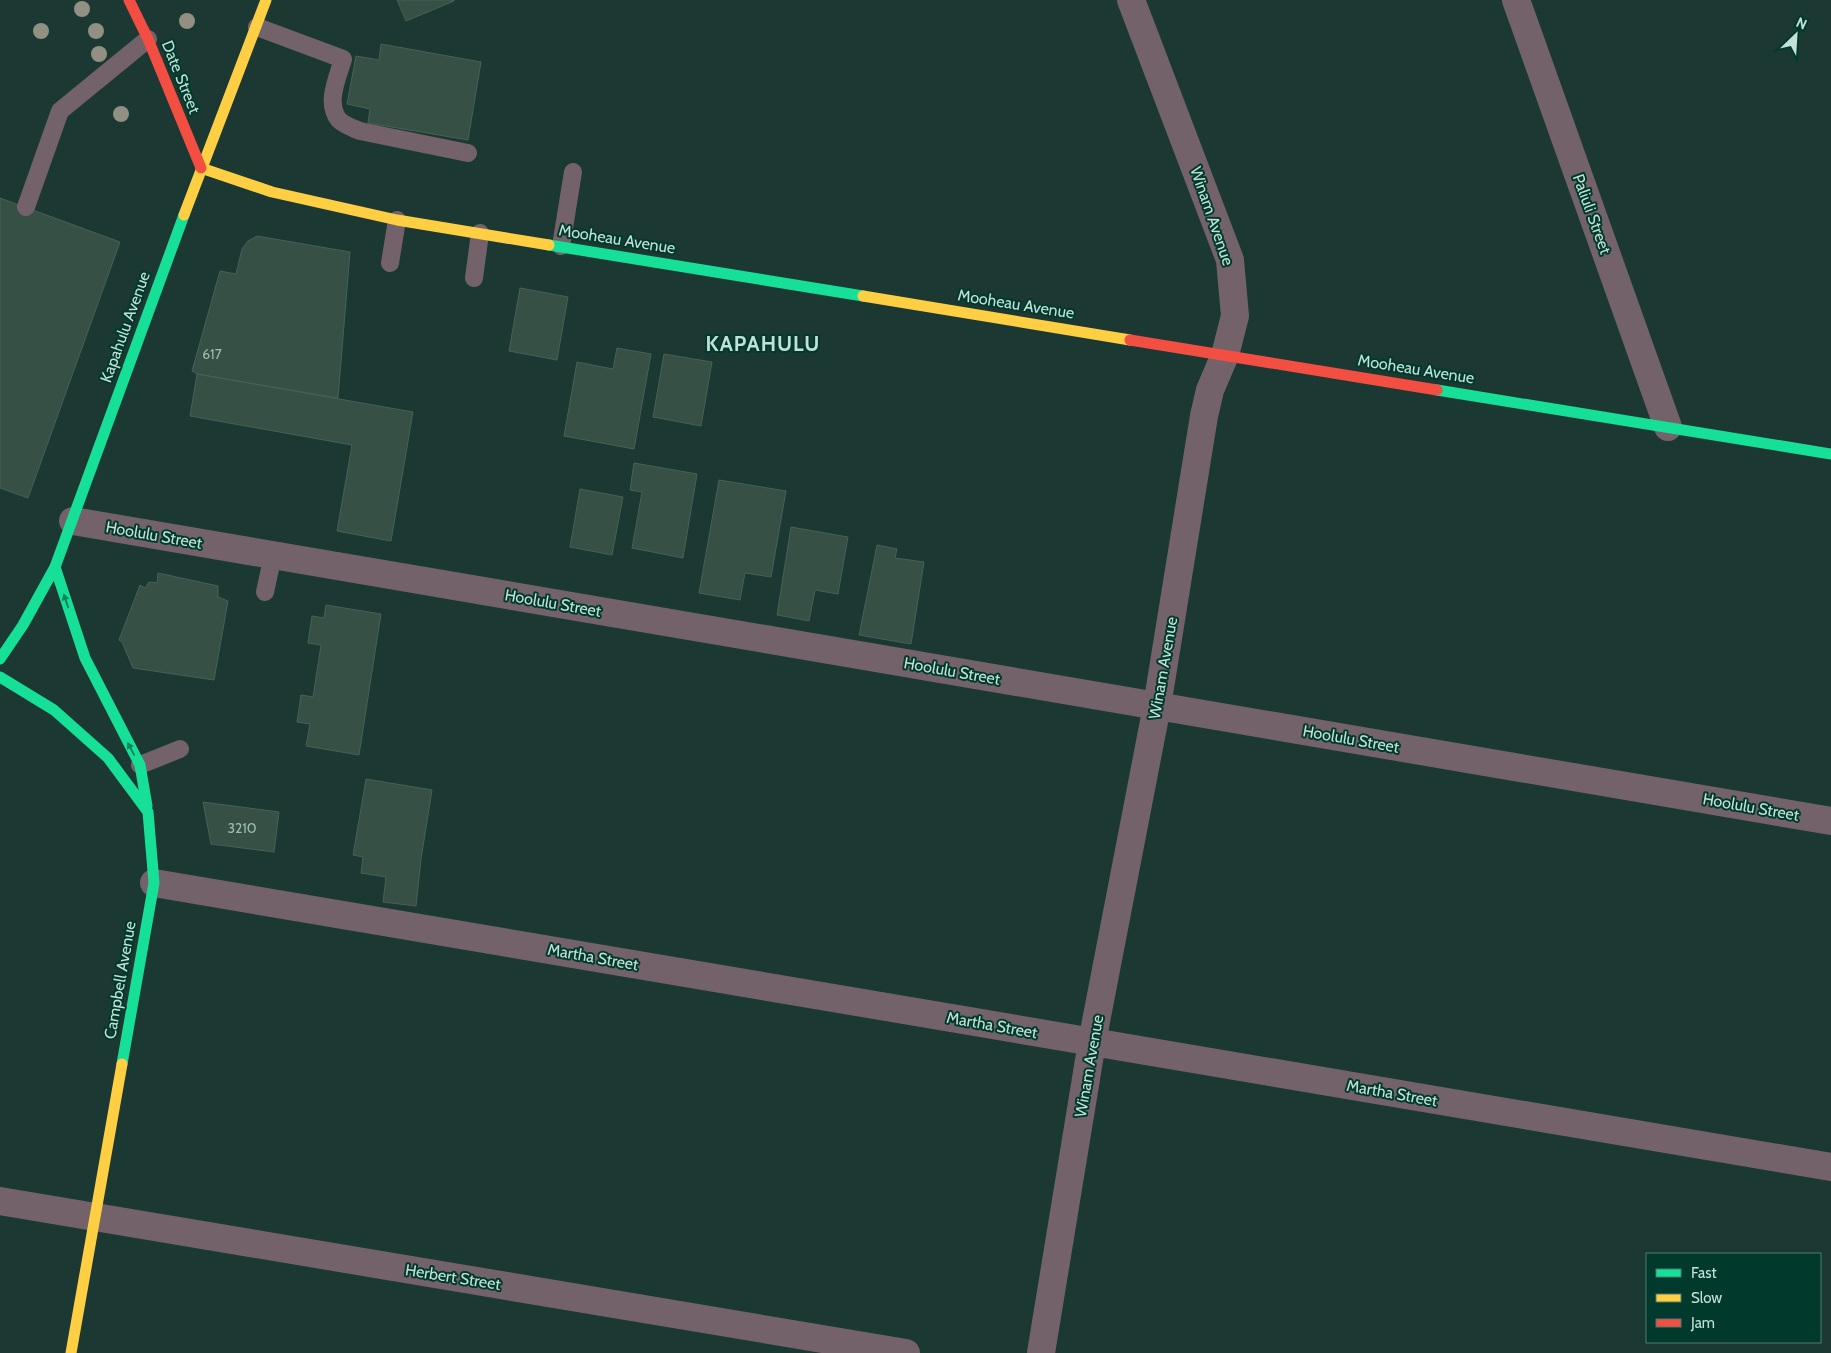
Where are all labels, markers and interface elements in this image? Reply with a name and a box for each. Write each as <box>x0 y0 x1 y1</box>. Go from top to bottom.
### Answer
north arrow <box>1771 10 1821 60</box>
text: N <box>1793 13 1810 33</box>
street label: Date Street <box>158 38 205 117</box>
street label: Winam Avenue <box>1186 164 1238 268</box>
street label: Paliuli Street <box>1569 171 1616 257</box>
street label: Mooheau Avenue <box>557 220 677 258</box>
street label: Kapahulu Avenue <box>96 269 154 385</box>
street label: Mooheau Avenue <box>956 285 1076 323</box>
district label: KAPAHULU <box>706 331 820 356</box>
house number: 617 <box>202 345 222 363</box>
street label: Mooheau Avenue <box>1356 350 1476 388</box>
street label: Hoolulu Street <box>104 517 204 553</box>
street label: Hoolulu Street <box>503 585 603 621</box>
one-way arrow <box>62 593 69 608</box>
street label: Winam Avenue <box>1145 615 1181 721</box>
street label: Hoolulu Street <box>902 653 1002 689</box>
street label: Hoolulu Street <box>1301 721 1401 757</box>
one-way arrow <box>127 742 135 756</box>
street label: Hoolulu Street <box>1701 789 1801 825</box>
house number: 3210 <box>227 819 257 837</box>
street label: Campbell Avenue <box>100 920 140 1040</box>
street label: Martha Street <box>546 940 641 974</box>
street label: Martha Street <box>945 1008 1040 1042</box>
street label: Winam Avenue <box>1071 1013 1107 1119</box>
street label: Martha Street <box>1345 1076 1440 1110</box>
legend <box>1646 1253 1821 1343</box>
street label: Herbert Street <box>404 1260 503 1294</box>
text: Fast <box>1691 1264 1716 1282</box>
text: Slow <box>1691 1289 1722 1307</box>
text: Jam <box>1690 1314 1715 1332</box>

